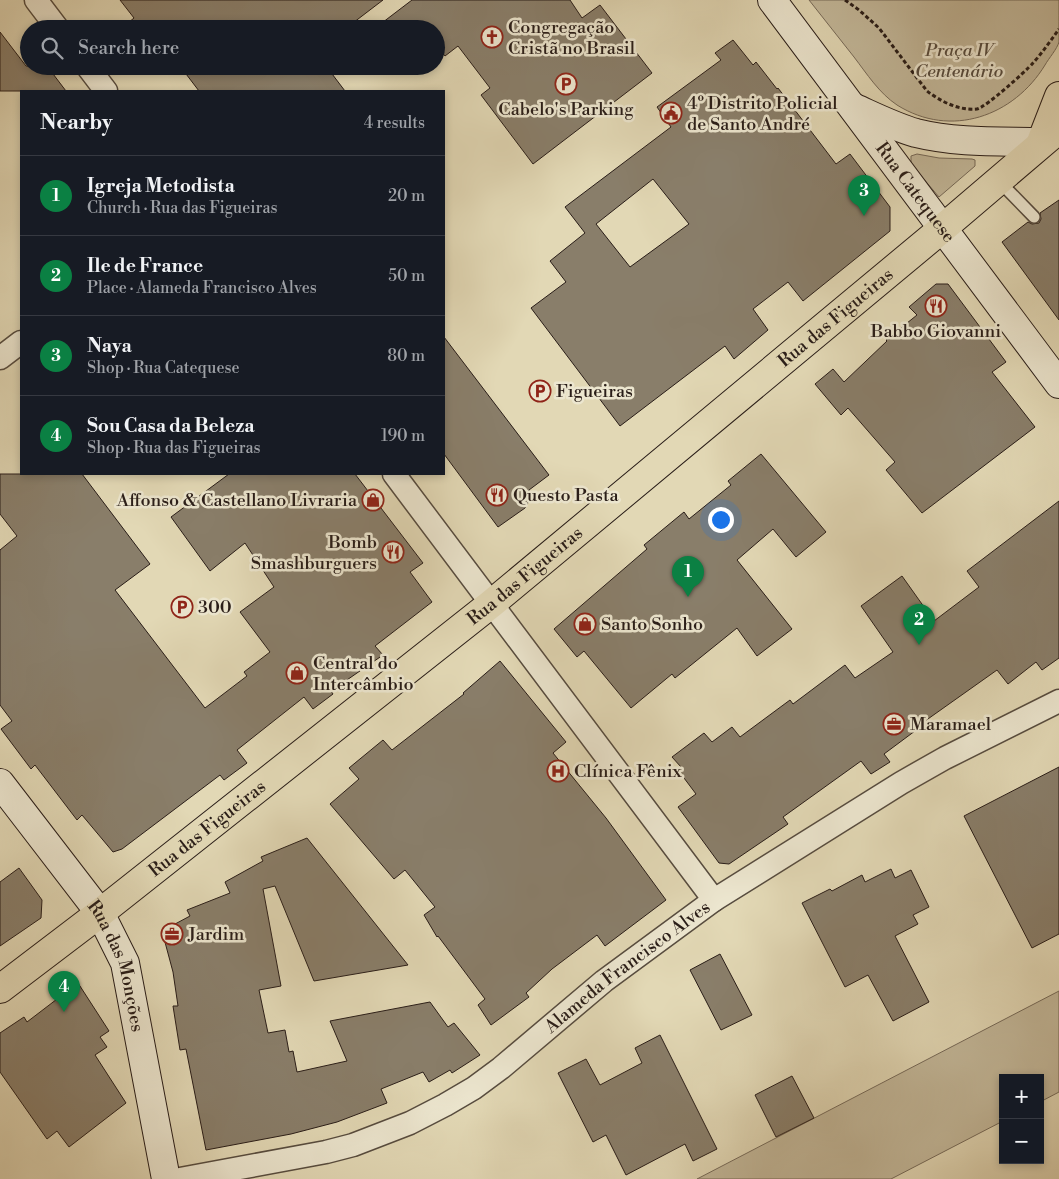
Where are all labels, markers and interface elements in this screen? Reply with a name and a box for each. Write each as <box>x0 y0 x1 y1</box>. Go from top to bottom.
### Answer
place label: Congregação Cristã no Brasil <box>508 16 636 60</box>
search box <box>20 20 445 75</box>
church icon: Congregação Cristã no Brasil <box>480 25 504 49</box>
icon: search <box>38 34 66 62</box>
text: Search here <box>78 36 179 60</box>
park label: Praça IV Centenário <box>915 39 1003 83</box>
parking icon: Cabelo's Parking <box>554 72 578 96</box>
place label: 4º Distrito Policial de Santo André <box>687 92 838 136</box>
place label: Cabelo's Parking <box>498 98 634 121</box>
public building icon: 4º Distrito Policial de Santo André <box>659 101 683 125</box>
text: Nearby <box>40 110 113 136</box>
text: 4 results <box>364 113 425 133</box>
street label: Rua Catequese <box>870 138 960 247</box>
text: Igreja Metodista <box>87 174 235 198</box>
pin: 3 <box>848 175 880 216</box>
text: 1 <box>52 186 60 206</box>
text: 20 m <box>388 186 425 206</box>
text: Church · Rua das Figueiras <box>87 198 278 218</box>
text: Ile de France <box>87 254 203 278</box>
street label: Rua das Figueiras <box>773 263 898 373</box>
text: 2 <box>51 266 61 286</box>
text: 50 m <box>388 266 425 286</box>
text: Place · Alameda Francisco Alves <box>87 278 317 298</box>
restaurant icon: Babbo Giovanni <box>924 294 948 318</box>
place label: Babbo Giovanni <box>870 320 1001 343</box>
text: Naya <box>87 334 132 358</box>
text: 3 <box>51 346 61 366</box>
text: 80 m <box>387 346 425 366</box>
text: Shop · Rua Catequese <box>87 358 240 378</box>
parking icon: Figueiras <box>528 379 552 403</box>
place label: Figueiras <box>556 380 633 403</box>
text: Sou Casa da Beleza <box>87 414 255 438</box>
text: 4 <box>51 426 61 446</box>
text: 190 m <box>381 426 425 446</box>
text: Shop · Rua das Figueiras <box>87 438 261 458</box>
restaurant icon: Questo Pasta <box>485 483 509 507</box>
place label: Questo Pasta <box>513 484 620 507</box>
shop icon: Affonso & Castellano Livraria <box>361 488 385 512</box>
place label: Affonso & Castellano Livraria <box>116 489 358 512</box>
your location <box>708 507 734 533</box>
street label: Rua das Figueiras <box>462 521 588 631</box>
place label: Bomb Smashburguers <box>251 531 377 575</box>
restaurant icon: Bomb Smashburguers <box>381 540 405 564</box>
pin: 1 <box>672 556 704 597</box>
parking icon: 300 <box>170 595 194 619</box>
place label: 300 <box>198 596 232 619</box>
pin: 2 <box>903 604 935 645</box>
shop icon: Santo Sonho <box>573 612 597 636</box>
place label: Santo Sonho <box>601 613 703 636</box>
place label: Central do Intercâmbio <box>313 652 414 696</box>
shop icon: Central do Intercâmbio <box>285 661 309 685</box>
office icon: Maramael <box>882 712 906 736</box>
place label: Maramael <box>910 713 992 736</box>
hospital icon: Clínica Fênix <box>546 759 570 783</box>
place label: Clínica Fênix <box>574 760 683 783</box>
street label: Rua das Figueiras <box>144 775 271 882</box>
street label: Rua das Monções <box>82 895 149 1034</box>
street label: Alameda Francisco Alves <box>539 896 715 1039</box>
office icon: Jardim <box>160 922 184 946</box>
place label: Jardim <box>187 923 245 946</box>
pin: 4 <box>48 971 80 1012</box>
map controls <box>999 1074 1044 1164</box>
button: + <box>999 1074 1044 1119</box>
button: − <box>999 1119 1044 1164</box>

